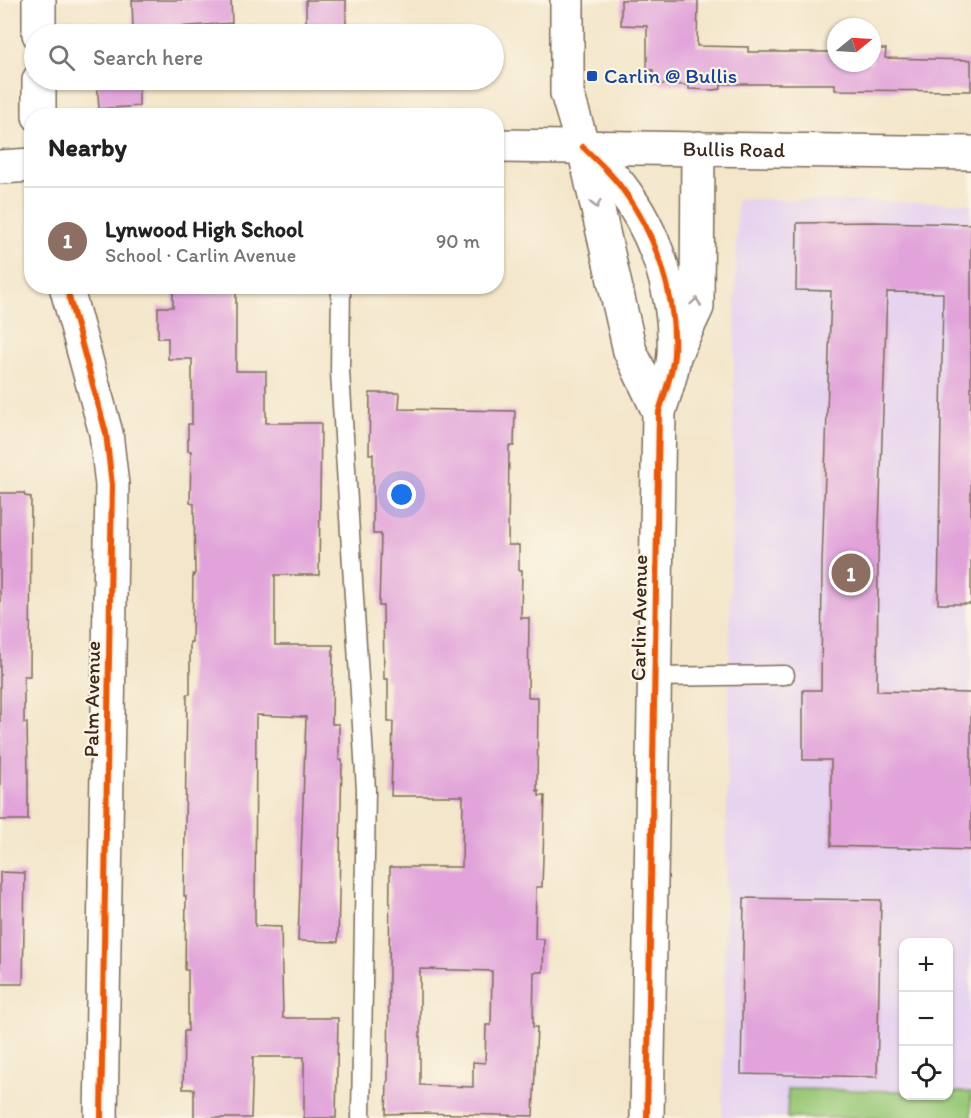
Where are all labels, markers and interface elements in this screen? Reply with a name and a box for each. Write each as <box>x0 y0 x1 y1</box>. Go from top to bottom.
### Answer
north arrow <box>827 18 881 72</box>
search box <box>24 24 504 90</box>
icon: search <box>45 41 78 74</box>
text: Search here <box>93 44 203 71</box>
place label: Carlin @ Bullis <box>604 63 737 88</box>
marker: Carlin @ Bullis <box>585 69 599 83</box>
text: Nearby <box>48 131 127 163</box>
street label: Bullis Road <box>683 136 786 162</box>
one-way arrow <box>589 198 602 208</box>
text: Lynwood High School <box>105 216 304 243</box>
text: 1 <box>63 229 72 253</box>
text: 90 m <box>436 229 480 253</box>
text: School · Carlin Avenue <box>105 243 296 267</box>
one-way arrow <box>689 297 702 307</box>
your location <box>387 480 416 509</box>
pin: 1 <box>832 550 870 596</box>
street label: Carlin Avenue <box>625 555 652 681</box>
street label: Palm Avenue <box>78 641 105 757</box>
map controls <box>899 938 953 1100</box>
button: + <box>899 938 953 992</box>
button: − <box>899 992 953 1046</box>
button: locate <box>899 1046 953 1100</box>

